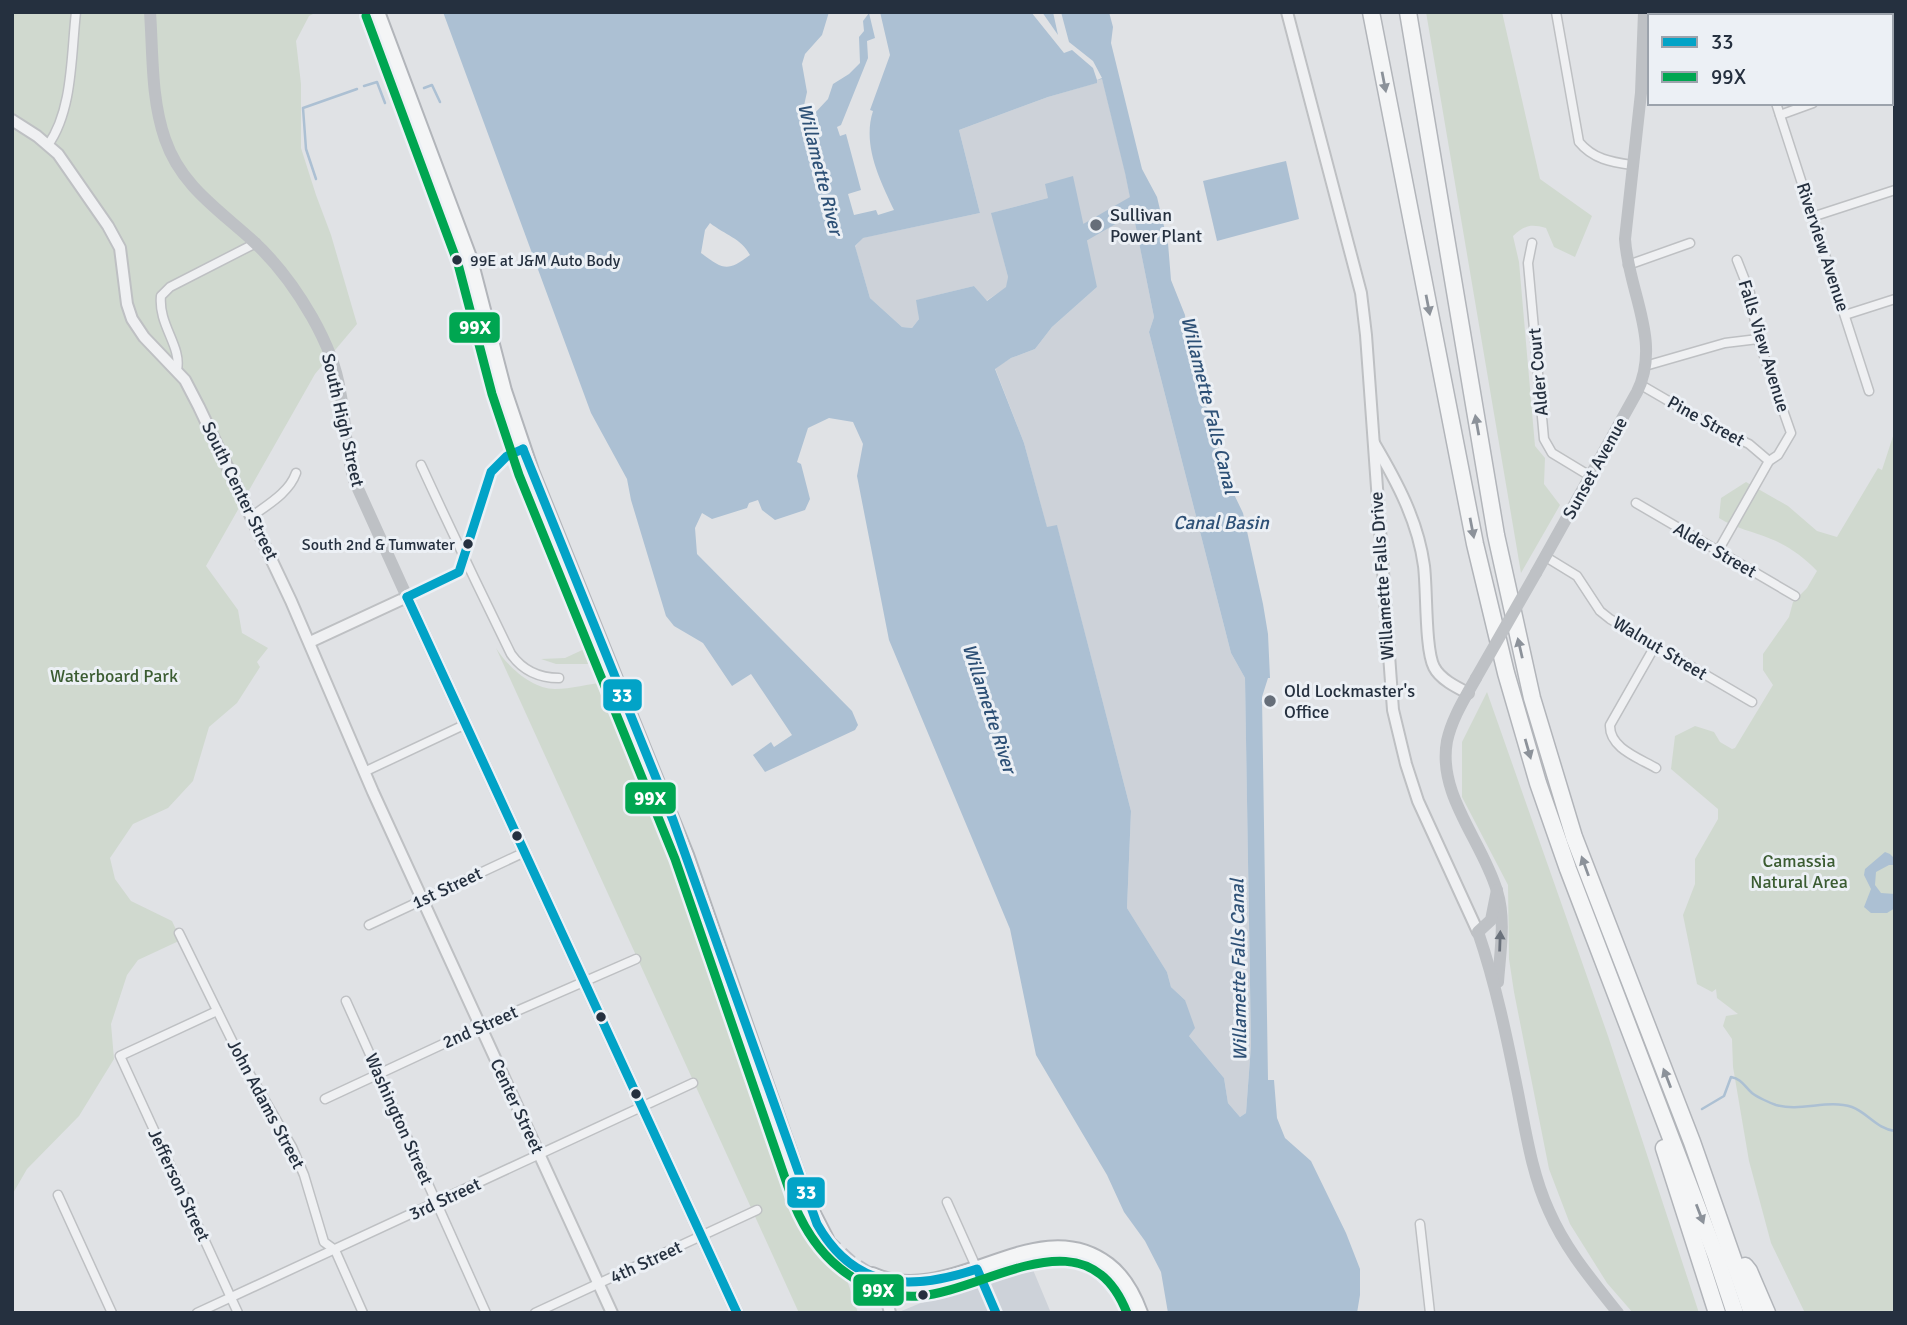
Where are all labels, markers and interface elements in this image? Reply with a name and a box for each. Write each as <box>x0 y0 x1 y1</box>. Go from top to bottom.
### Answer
legend <box>1648 14 1893 105</box>
text: 33 <box>1711 29 1734 55</box>
text: 99X <box>1711 64 1746 90</box>
one-way arrow <box>1379 71 1390 93</box>
water label: Willamette River <box>792 101 849 240</box>
street label: Riverview Avenue <box>1792 180 1854 314</box>
place label: Sullivan Power Plant <box>1110 204 1202 247</box>
marker: Sullivan Power Plant <box>1088 217 1104 233</box>
place label: 99E at J&M Auto Body <box>470 251 621 271</box>
marker: 99E at J&M Auto Body <box>450 253 464 267</box>
street label: Falls View Avenue <box>1733 277 1795 415</box>
one-way arrow <box>1422 294 1433 316</box>
line badge: 99X <box>448 311 501 344</box>
water label: Willamette Falls Canal <box>1175 314 1243 498</box>
text: 99X <box>459 316 491 340</box>
street label: Alder Court <box>1523 327 1553 417</box>
street label: South High Street <box>317 351 369 489</box>
street label: Pine Street <box>1664 391 1748 451</box>
street label: Sunset Avenue <box>1558 413 1632 523</box>
one-way arrow <box>1472 414 1483 436</box>
street label: South Center Street <box>197 418 283 564</box>
street label: Willamette Falls Drive <box>1365 491 1399 661</box>
water label: Canal Basin <box>1173 511 1269 535</box>
one-way arrow <box>1467 517 1478 539</box>
street label: Alder Street <box>1670 517 1760 583</box>
place label: South 2nd & Tumwater <box>302 535 455 555</box>
marker: South 2nd & Tumwater <box>461 537 475 551</box>
street label: Walnut Street <box>1609 611 1711 685</box>
one-way arrow <box>1514 637 1525 659</box>
water label: Willamette River <box>957 641 1022 779</box>
park label: Waterboard Park <box>50 665 178 687</box>
line badge: 33 <box>602 678 643 712</box>
place label: Old Lockmaster's Office <box>1284 680 1415 723</box>
text: 33 <box>612 684 632 708</box>
marker: Old Lockmaster's Office <box>1262 693 1278 709</box>
one-way arrow <box>1523 738 1534 760</box>
line badge: 99X <box>624 781 677 815</box>
text: 99X <box>634 787 666 811</box>
unlabelled marker <box>510 829 524 843</box>
park label: Camassia Natural Area <box>1750 850 1848 893</box>
one-way arrow <box>1579 856 1590 877</box>
street label: 1st Street <box>408 862 486 914</box>
water label: Willamette Falls Canal <box>1225 877 1253 1061</box>
one-way arrow <box>1495 930 1506 952</box>
street label: 2nd Street <box>439 1001 521 1053</box>
unlabelled marker <box>594 1010 608 1024</box>
street label: John Adams Street <box>223 1035 309 1173</box>
street label: Washington Street <box>360 1050 438 1188</box>
street label: Center Street <box>485 1055 549 1157</box>
one-way arrow <box>1662 1068 1673 1089</box>
unlabelled marker <box>629 1087 643 1101</box>
street label: Jefferson Street <box>143 1125 215 1245</box>
street label: 3rd Street <box>406 1173 484 1225</box>
line badge: 33 <box>786 1176 826 1209</box>
text: 33 <box>796 1181 816 1205</box>
one-way arrow <box>1695 1204 1706 1225</box>
street label: 4th Street <box>607 1236 685 1288</box>
line badge: 99X <box>852 1273 905 1307</box>
text: 99X <box>862 1279 894 1303</box>
unlabelled marker <box>916 1288 930 1302</box>

